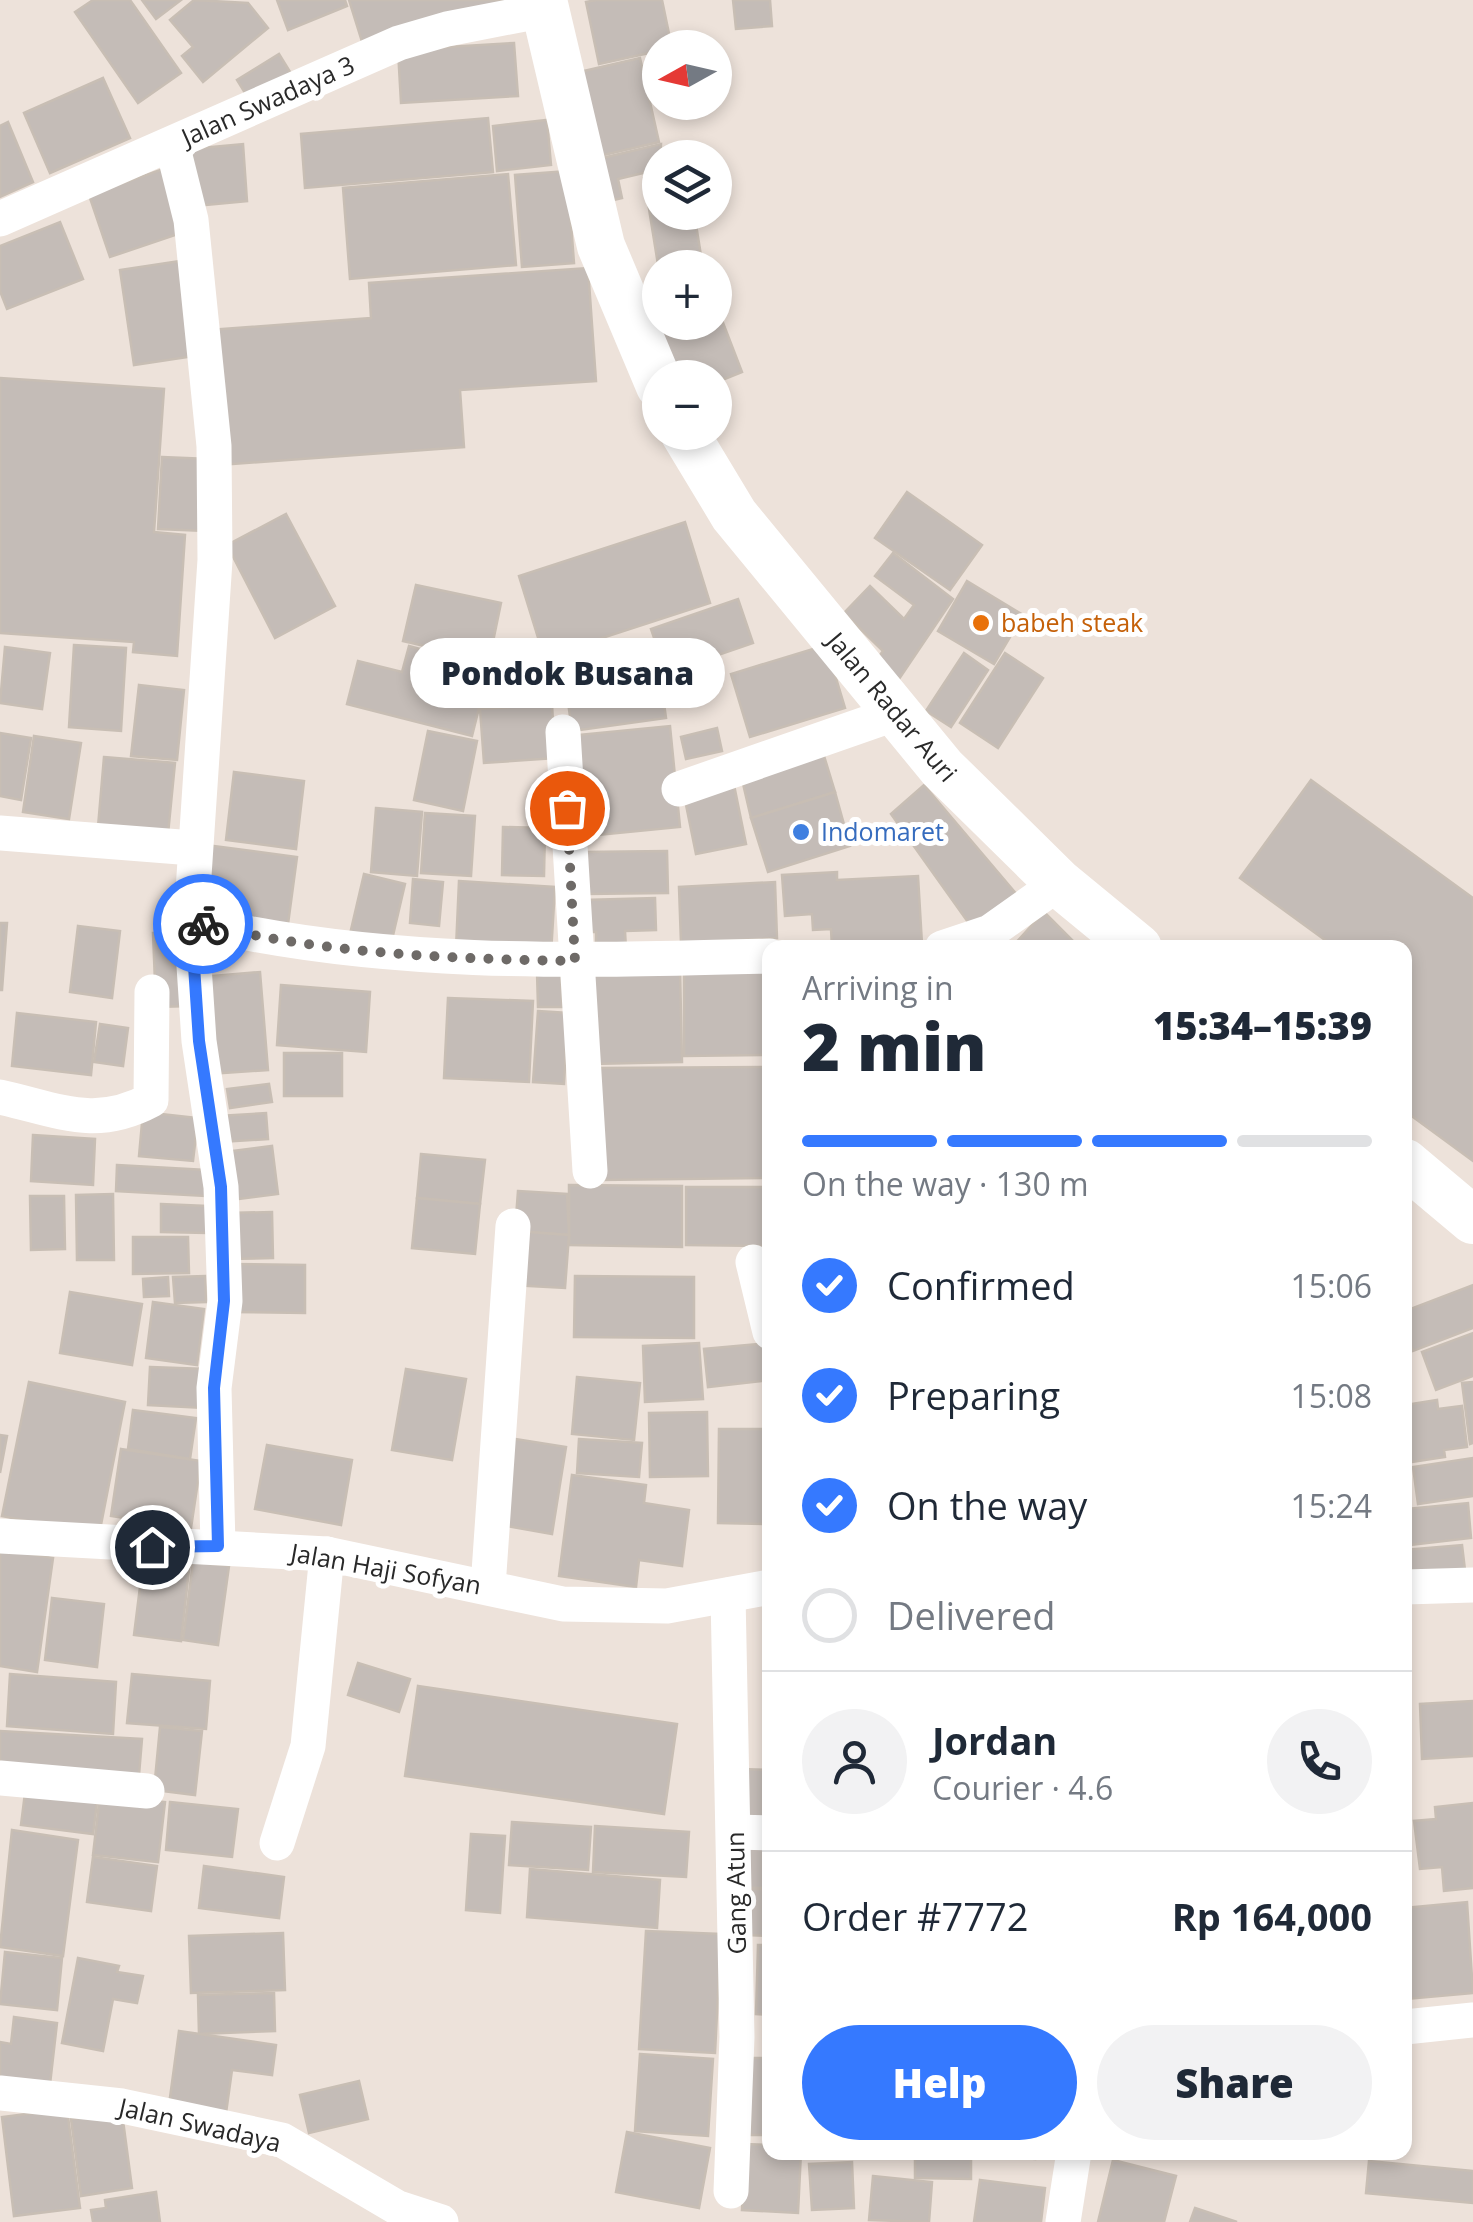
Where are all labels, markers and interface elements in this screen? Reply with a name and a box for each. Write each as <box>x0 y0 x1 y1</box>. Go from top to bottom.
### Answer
north arrow <box>642 30 732 120</box>
map controls <box>642 30 732 450</box>
street label: Jalan Swadaya 3 <box>174 47 359 154</box>
button: layers <box>642 140 732 230</box>
button: + <box>642 250 732 340</box>
button: − <box>642 360 732 450</box>
place label: babeh steak <box>1001 605 1143 639</box>
marker: babeh steak <box>970 612 992 634</box>
street label: Jalan Radar Auri <box>819 623 965 788</box>
callout: Pondok Busana <box>410 638 724 708</box>
text: Pondok Busana <box>441 651 694 694</box>
pin <box>525 766 610 851</box>
icon: bag <box>540 781 595 836</box>
place label: Indomaret <box>821 814 944 848</box>
marker: Indomaret <box>790 821 812 843</box>
courier <box>153 874 253 974</box>
icon: bike <box>176 897 231 952</box>
text: Arriving in <box>802 966 954 1009</box>
text: 15:34–15:39 <box>1153 999 1372 1051</box>
text: 2 min <box>802 1002 987 1090</box>
text: On the way · 130 m <box>802 1162 1089 1205</box>
icon: check <box>802 1258 857 1313</box>
text: Confirmed <box>887 1259 1075 1311</box>
text: 15:06 <box>1290 1264 1372 1307</box>
icon: check <box>802 1368 857 1423</box>
text: Preparing <box>887 1369 1060 1421</box>
text: 15:08 <box>1290 1374 1372 1417</box>
icon: check <box>802 1478 857 1533</box>
text: On the way <box>887 1479 1087 1531</box>
text: 15:24 <box>1290 1484 1372 1527</box>
pin <box>110 1505 195 1590</box>
icon: home <box>125 1520 180 1575</box>
street label: Jalan Haji Sofyan <box>286 1534 484 1602</box>
text: Delivered <box>887 1589 1056 1641</box>
button: person <box>802 1709 907 1814</box>
button: phone <box>1267 1709 1372 1814</box>
text: Jordan <box>932 1714 1057 1766</box>
text: Courier · 4.6 <box>932 1766 1113 1809</box>
street label: Gang Atun <box>717 1831 753 1955</box>
text: Order #7772 <box>802 1890 1029 1942</box>
text: Rp 164,000 <box>1172 1890 1372 1942</box>
button: Help <box>802 2025 1077 2140</box>
button: Share <box>1097 2025 1372 2140</box>
street label: Jalan Swadaya <box>114 2088 285 2159</box>

